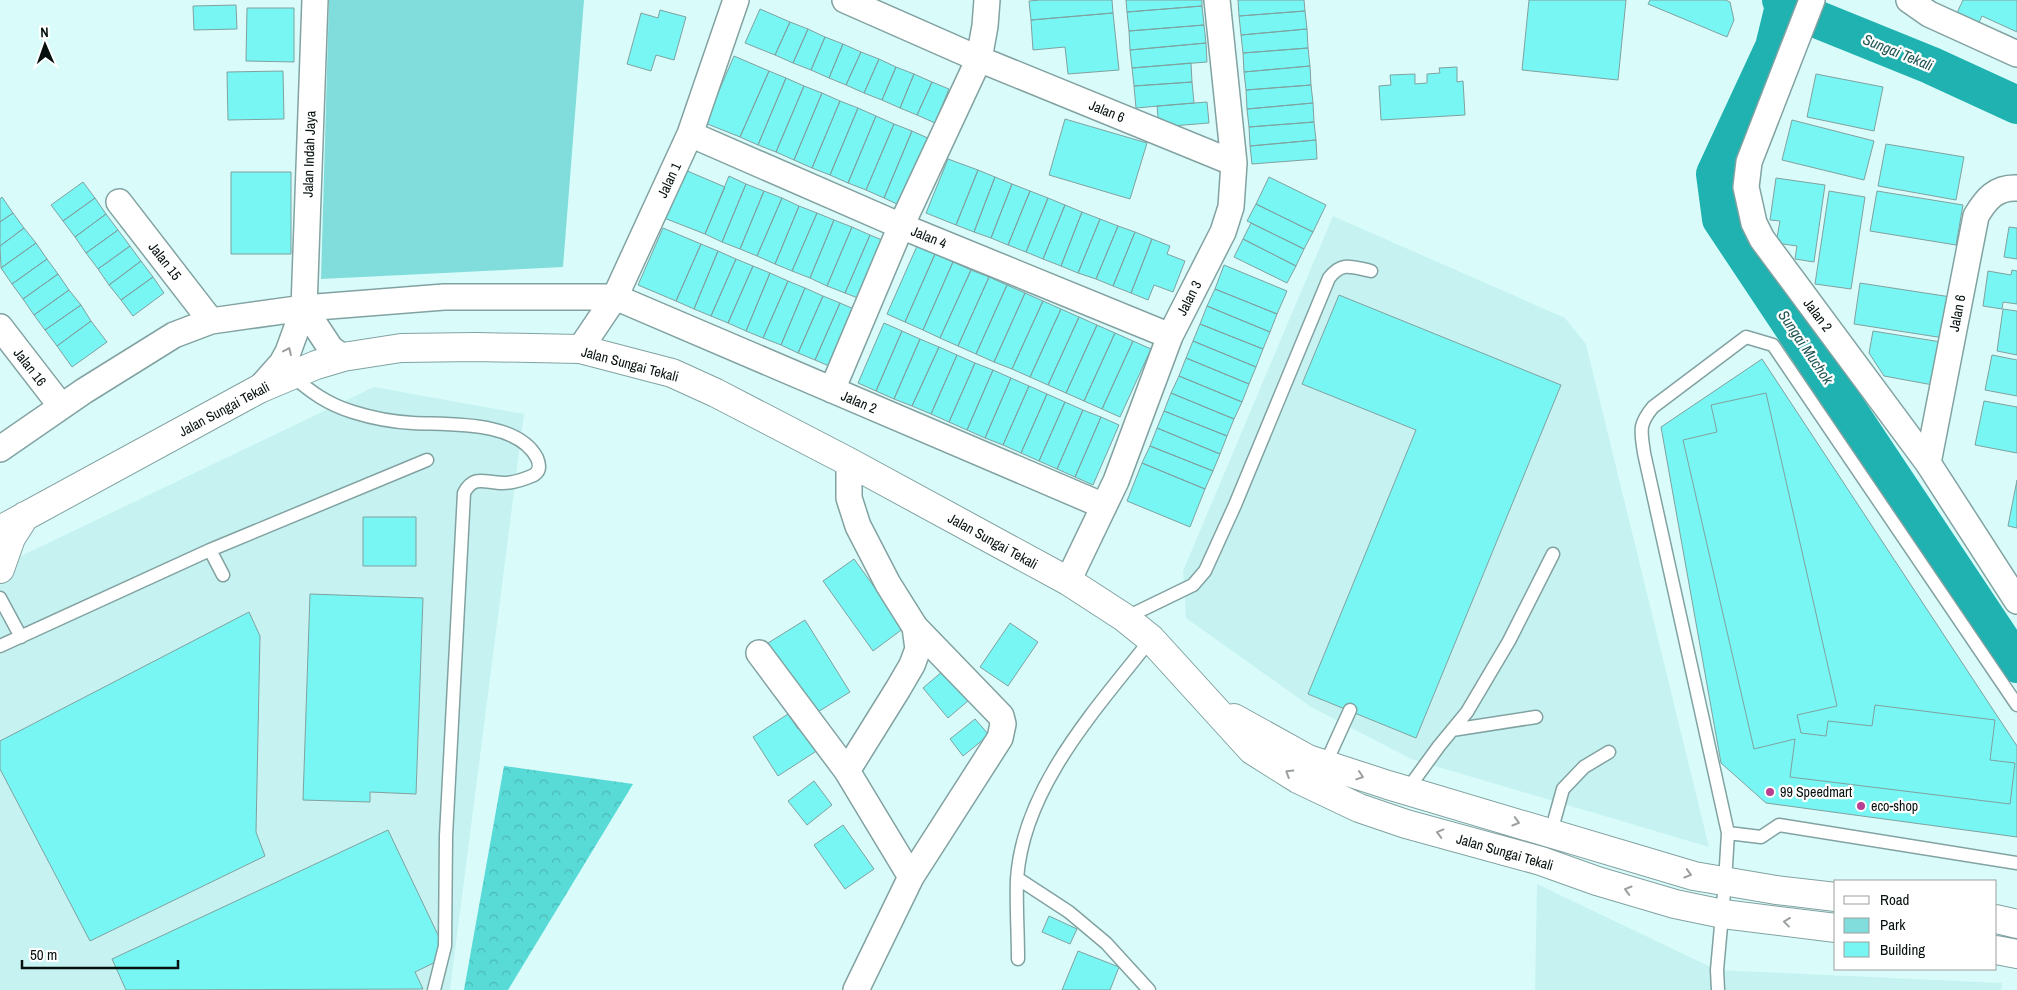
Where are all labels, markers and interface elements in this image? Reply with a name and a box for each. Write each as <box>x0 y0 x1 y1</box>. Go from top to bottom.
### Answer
north arrow <box>20 20 70 70</box>
text: N <box>40 23 49 41</box>
water label: Sungai Tekali <box>1860 28 1937 76</box>
street label: Jalan 6 <box>1086 96 1128 126</box>
street label: Jalan Indah Jaya <box>298 110 320 198</box>
street label: Jalan 1 <box>653 159 685 201</box>
street label: Jalan 4 <box>908 222 950 253</box>
street label: Jalan 15 <box>145 238 185 284</box>
street label: Jalan 3 <box>1173 277 1205 319</box>
street label: Jalan 6 <box>1945 293 1969 333</box>
street label: Jalan 2 <box>1800 295 1836 335</box>
water label: Sungai Muchok <box>1773 306 1839 389</box>
street label: Jalan Sungai Tekali <box>579 342 681 386</box>
street label: Jalan 16 <box>10 344 50 390</box>
one-way arrow <box>281 347 292 356</box>
street label: Jalan Sungai Tekali <box>176 378 272 440</box>
street label: Jalan 2 <box>838 386 880 418</box>
street label: Jalan Sungai Tekali <box>945 509 1041 573</box>
one-way arrow <box>1285 770 1294 780</box>
one-way arrow <box>1355 770 1364 780</box>
place label: 99 Speedmart <box>1780 783 1852 801</box>
marker: 99 Speedmart <box>1764 786 1776 798</box>
place label: eco-shop <box>1871 797 1918 815</box>
marker: eco-shop <box>1855 800 1867 812</box>
one-way arrow <box>1511 817 1520 827</box>
one-way arrow <box>1435 828 1444 839</box>
street label: Jalan Sungai Tekali <box>1454 830 1556 874</box>
one-way arrow <box>1684 868 1692 878</box>
legend <box>1834 880 1997 970</box>
one-way arrow <box>1625 886 1633 896</box>
text: Road <box>1880 889 1909 910</box>
text: Park <box>1880 914 1906 935</box>
one-way arrow <box>1783 917 1791 928</box>
scale bar <box>22 938 179 970</box>
text: Building <box>1880 939 1925 960</box>
text: 50 m <box>30 944 57 965</box>

